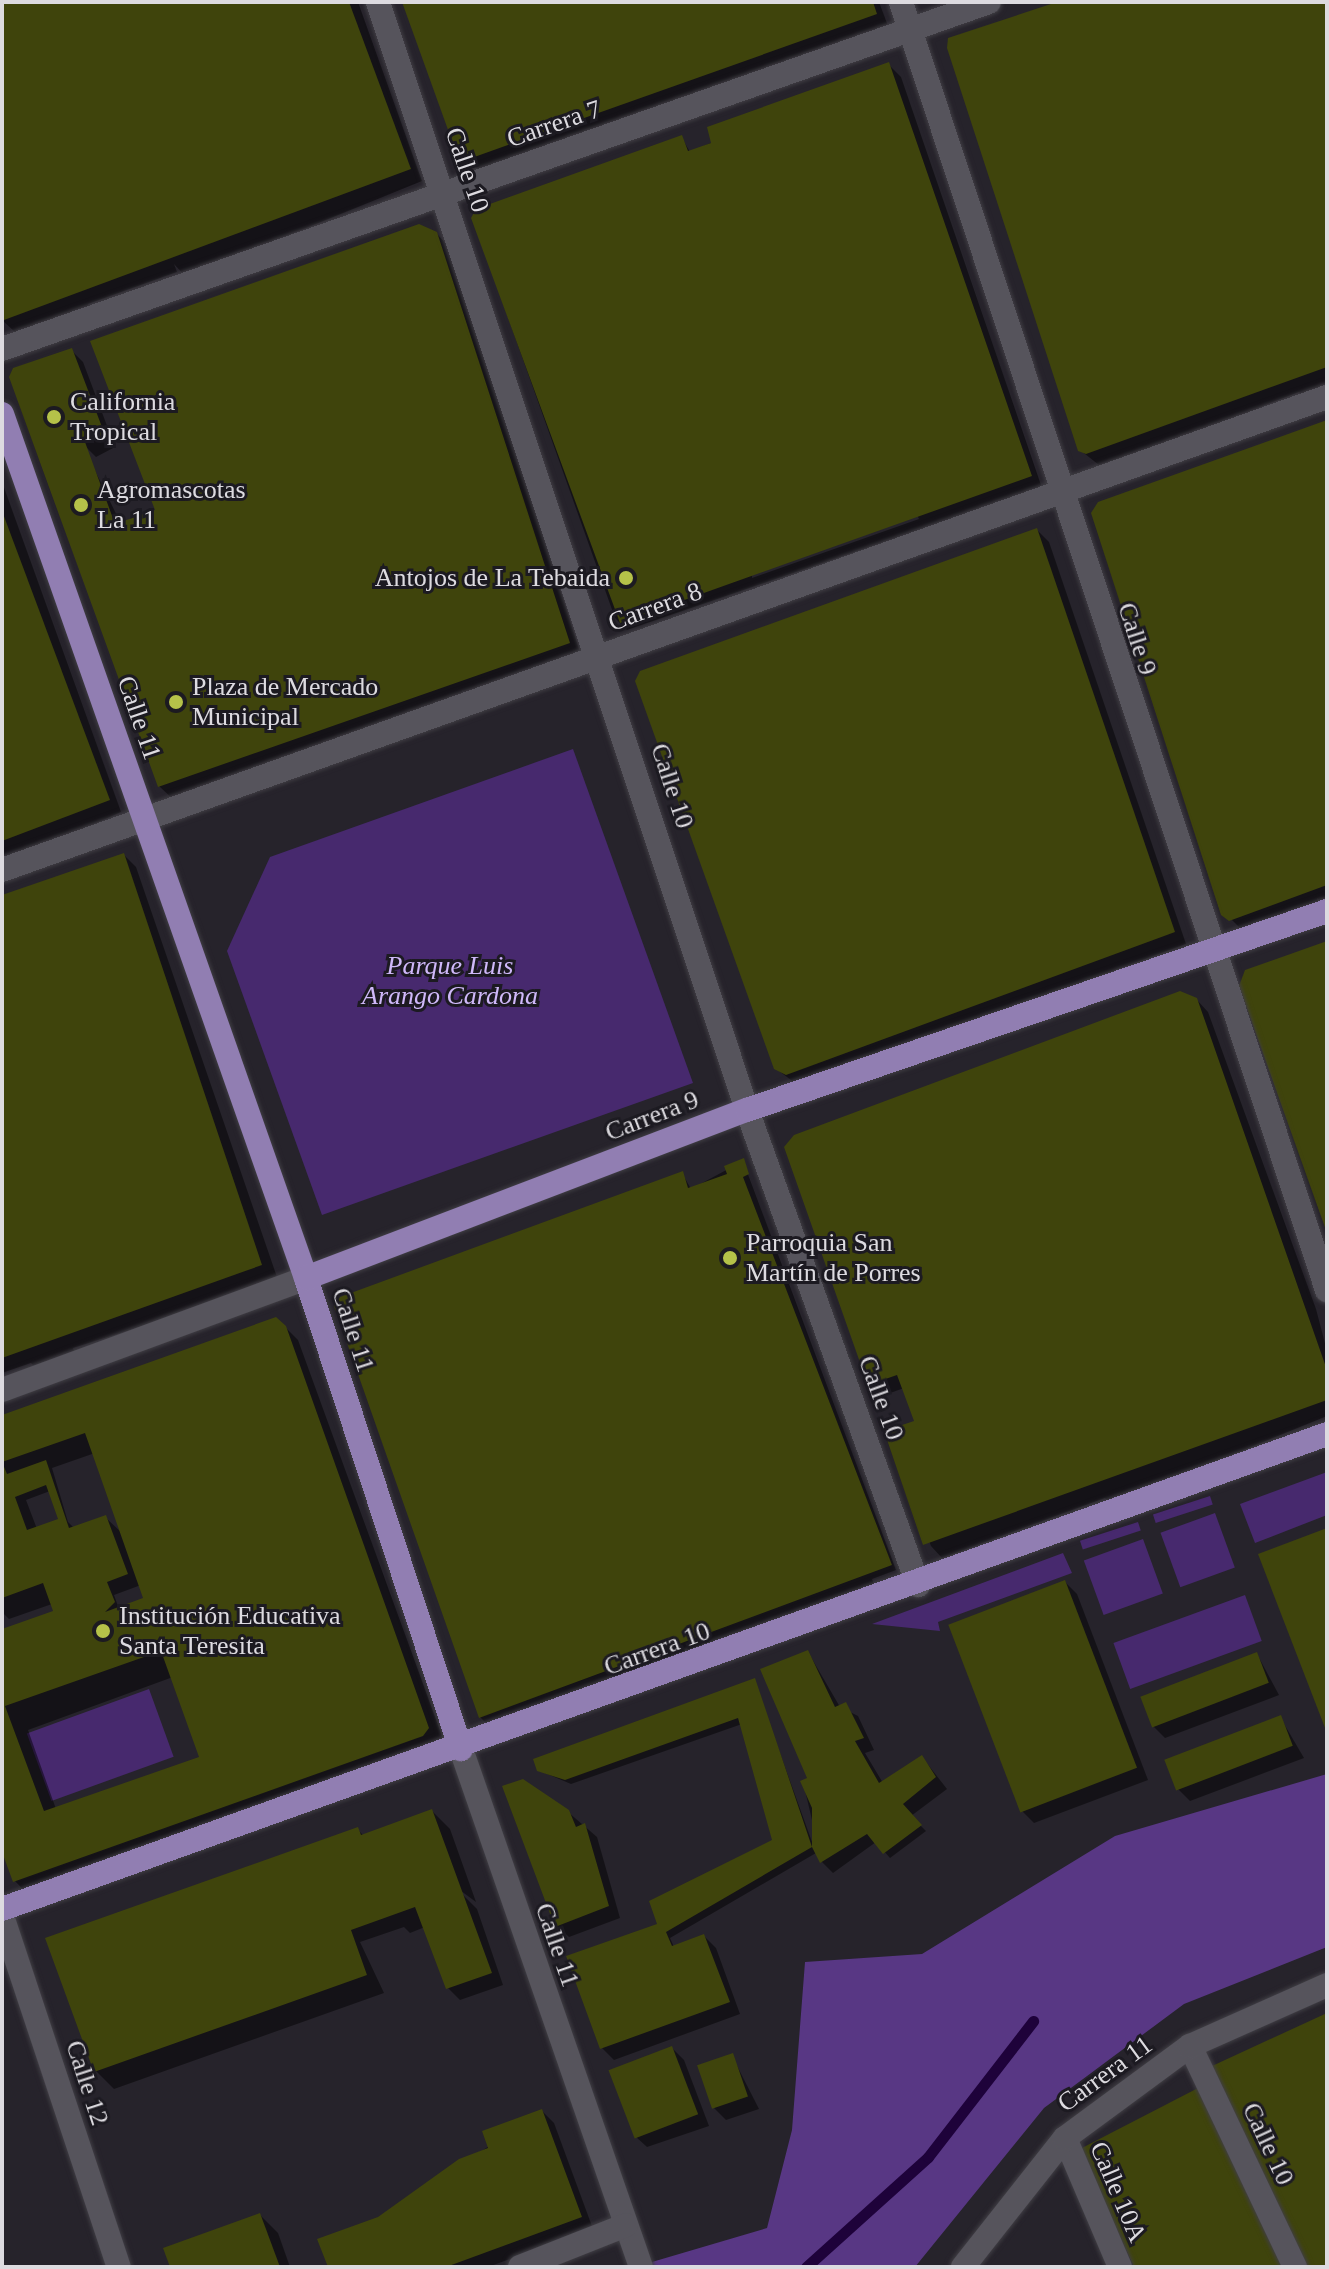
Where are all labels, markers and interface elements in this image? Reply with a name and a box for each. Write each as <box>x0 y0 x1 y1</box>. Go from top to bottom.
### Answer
street label: Carrera 7 <box>503 93 605 155</box>
street label: Calle 10 <box>438 124 496 216</box>
place label: California Tropical <box>70 386 175 448</box>
marker: California Tropical <box>45 408 63 426</box>
place label: Agromascotas La 11 <box>97 474 246 536</box>
marker: Agromascotas La 11 <box>72 496 90 514</box>
place label: Antojos de La Tebaida <box>374 562 610 594</box>
marker: Antojos de La Tebaida <box>617 569 635 587</box>
street label: Carrera 8 <box>604 576 706 638</box>
street label: Calle 9 <box>1111 599 1163 679</box>
place label: Plaza de Mercado Municipal <box>192 671 378 732</box>
street label: Calle 11 <box>110 672 168 764</box>
marker: Plaza de Mercado Municipal <box>167 693 185 711</box>
street label: Calle 10 <box>644 740 700 832</box>
park label: Parque Luis Arango Cardona <box>362 950 538 1012</box>
street label: Carrera 9 <box>601 1084 703 1148</box>
place label: Parroquia San Martín de Porres <box>746 1227 921 1288</box>
marker: Parroquia San Martín de Porres <box>721 1249 739 1267</box>
street label: Calle 11 <box>325 1284 381 1376</box>
street label: Calle 10 <box>851 1352 911 1444</box>
place label: Institución Educativa Santa Teresita <box>119 1600 341 1662</box>
street label: Carrera 10 <box>600 1615 714 1683</box>
marker: Institución Educativa Santa Teresita <box>94 1622 112 1640</box>
street label: Calle 11 <box>528 1899 586 1991</box>
street label: Carrera 11 <box>1052 2029 1158 2119</box>
street label: Calle 12 <box>59 2037 115 2129</box>
street label: Calle 10 <box>1235 2098 1301 2190</box>
street label: Calle 10A <box>1083 2137 1153 2247</box>

